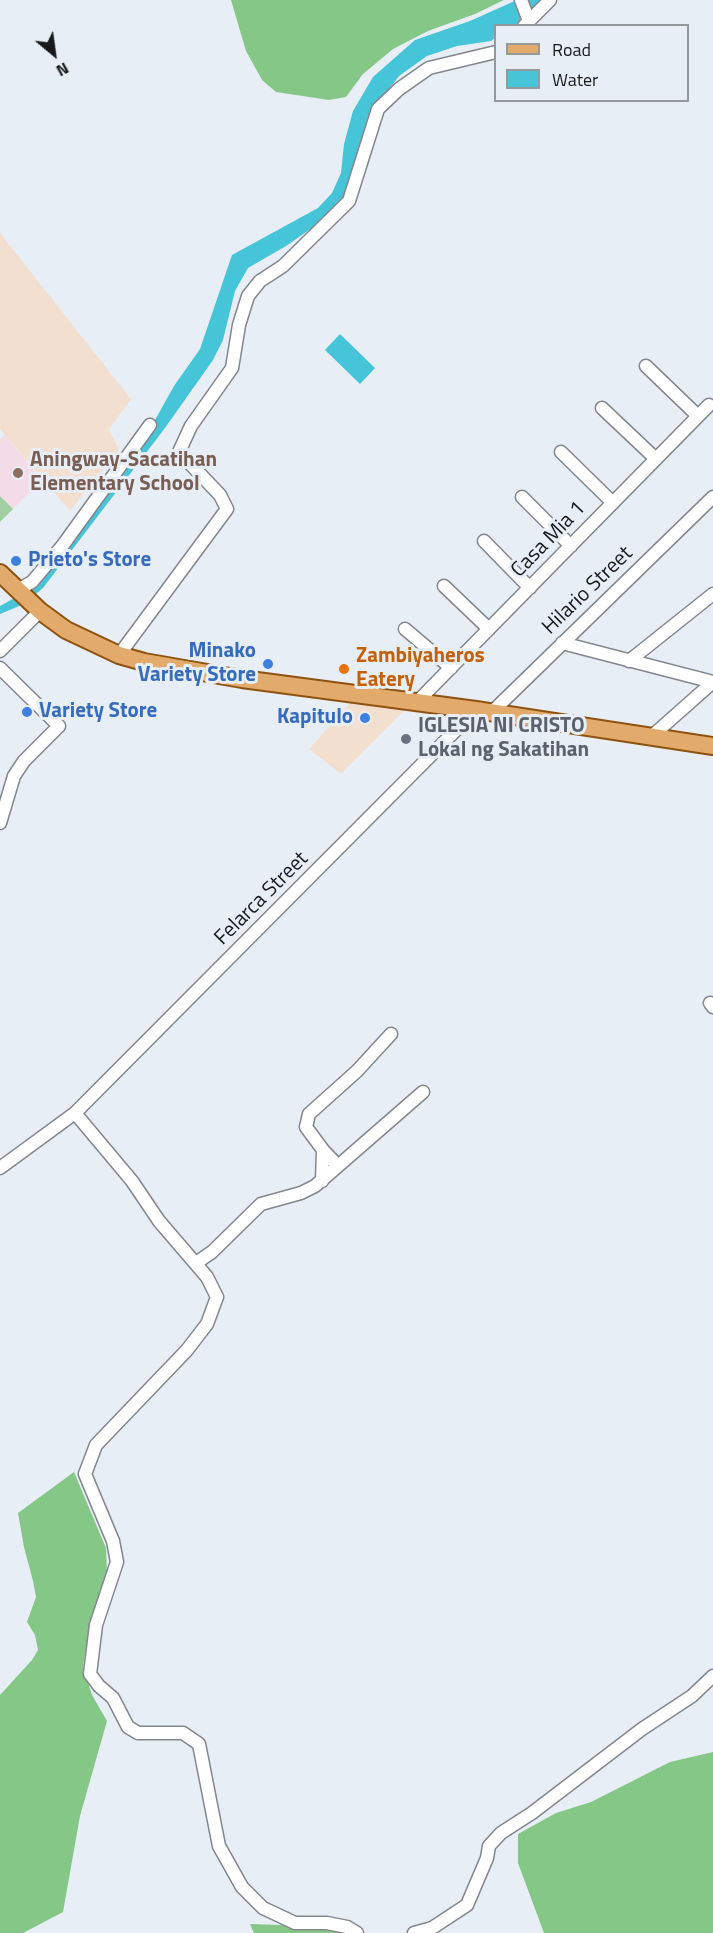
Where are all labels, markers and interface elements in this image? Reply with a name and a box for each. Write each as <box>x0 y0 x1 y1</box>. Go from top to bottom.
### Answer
north arrow <box>24 24 84 84</box>
legend <box>494 24 689 102</box>
text: Road <box>552 36 591 63</box>
text: N <box>52 57 73 83</box>
text: Water <box>552 66 598 93</box>
place label: Aningway-Sacatihan Elementary School <box>30 448 217 498</box>
marker: Aningway-Sacatihan Elementary School <box>11 466 25 480</box>
street label: Casa Mia 1 <box>507 497 591 583</box>
street label: Hilario Street <box>538 542 638 640</box>
place label: Prieto's Store <box>28 548 151 574</box>
marker: Prieto's Store <box>9 554 23 568</box>
place label: Minako Variety Store <box>138 639 256 689</box>
place label: Zambiyaheros Eatery <box>356 644 485 694</box>
marker: Minako Variety Store <box>261 657 275 671</box>
marker: Zambiyaheros Eatery <box>337 662 351 676</box>
place label: Variety Store <box>39 699 157 725</box>
marker: Variety Store <box>20 705 34 719</box>
place label: Kapitulo <box>277 705 353 731</box>
marker: Kapitulo <box>358 711 372 725</box>
place label: IGLESIA NI CRISTO Lokal ng Sakatihan <box>418 714 589 764</box>
marker: IGLESIA NI CRISTO Lokal ng Sakatihan <box>399 732 413 746</box>
street label: Felarca Street <box>210 847 314 951</box>

